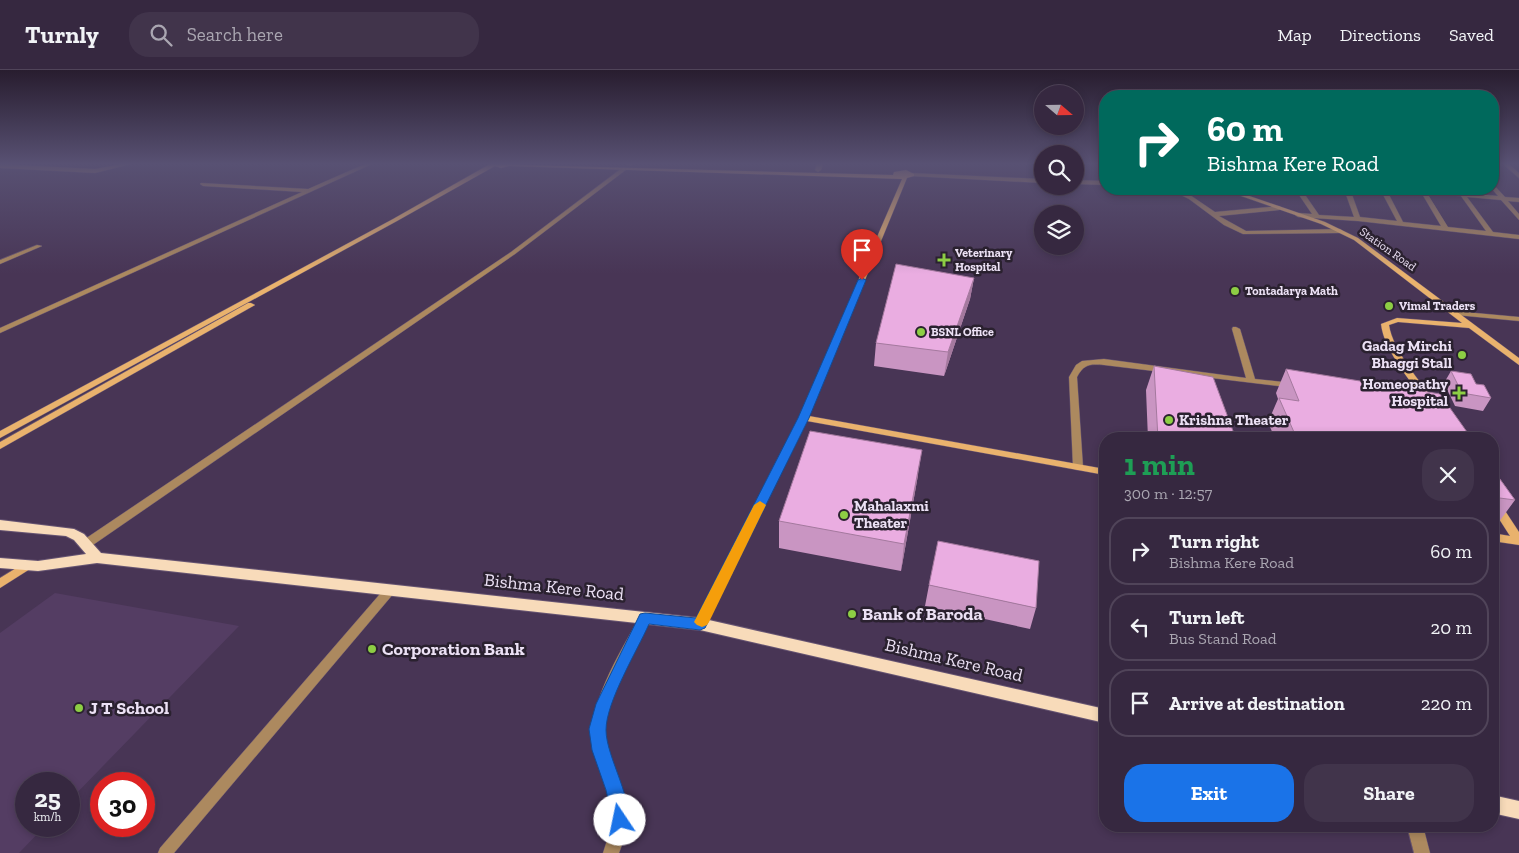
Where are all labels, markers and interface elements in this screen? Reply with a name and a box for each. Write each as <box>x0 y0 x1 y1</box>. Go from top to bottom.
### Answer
search box <box>129 12 479 57</box>
text: Turnly <box>25 20 99 49</box>
icon: search <box>147 21 175 49</box>
text: Search here <box>187 23 283 46</box>
text: Map <box>1277 24 1312 46</box>
text: Directions <box>1340 24 1421 46</box>
text: Saved <box>1449 24 1494 46</box>
north arrow <box>1034 85 1084 135</box>
map controls <box>1034 85 1084 255</box>
text: 60 m <box>1207 108 1283 150</box>
icon: right <box>1124 110 1189 175</box>
button: search <box>1034 145 1084 195</box>
text: Bishma Kere Road <box>1207 150 1379 177</box>
button: layers <box>1034 205 1084 255</box>
street label: Station Road <box>1357 224 1419 274</box>
pin <box>841 229 883 280</box>
icon: arrive <box>848 236 876 264</box>
place label: Veterinary Hospital <box>955 246 1013 274</box>
marker: Veterinary Hospital <box>937 253 951 267</box>
place label: Tontadarya Math <box>1245 284 1338 298</box>
marker: Tontadarya Math <box>1229 285 1241 297</box>
place label: Vimal Traders <box>1399 299 1476 313</box>
marker: Vimal Traders <box>1383 300 1395 312</box>
place label: BSNL Office <box>931 325 994 339</box>
marker: BSNL Office <box>915 326 927 338</box>
place label: Gadag Mirchi Bhaggi Stall <box>1362 337 1453 372</box>
marker: Gadag Mirchi Bhaggi Stall <box>1456 349 1468 361</box>
place label: Homeopathy Hospital <box>1362 375 1448 410</box>
marker: Homeopathy Hospital <box>1452 386 1466 400</box>
place label: Krishna Theater <box>1179 411 1289 429</box>
marker: Krishna Theater <box>1163 414 1175 426</box>
text: 1 min <box>1124 447 1195 483</box>
button: close <box>1422 449 1474 501</box>
text: 300 m · 12:57 <box>1124 484 1212 503</box>
place label: Mahalaxmi Theater <box>854 497 929 532</box>
marker: Mahalaxmi Theater <box>838 509 850 521</box>
text: Turn right <box>1169 530 1259 553</box>
icon: right <box>1126 537 1154 565</box>
text: 60 m <box>1430 540 1472 563</box>
text: Bishma Kere Road <box>1169 553 1294 572</box>
street label: Bishma Kere Road <box>483 569 625 605</box>
place label: Bank of Baroda <box>862 603 983 625</box>
text: Turn left <box>1169 606 1244 629</box>
marker: Bank of Baroda <box>846 608 858 620</box>
icon: left <box>1126 613 1154 641</box>
text: 20 m <box>1431 616 1472 639</box>
text: Bus Stand Road <box>1169 629 1276 648</box>
street label: Bishma Kere Road <box>883 633 1025 687</box>
place label: Corporation Bank <box>382 638 525 660</box>
marker: Corporation Bank <box>366 643 378 655</box>
icon: arrive <box>1126 689 1154 717</box>
text: Arrive at destination <box>1169 692 1345 715</box>
text: 220 m <box>1421 692 1472 715</box>
place label: J T School <box>89 697 169 719</box>
marker: J T School <box>73 702 85 714</box>
button: Exit <box>1124 764 1294 822</box>
button: Share <box>1304 764 1474 822</box>
speed limit sign: 30 <box>90 772 155 837</box>
text: 25 <box>34 783 61 813</box>
position arrow <box>593 793 645 845</box>
text: km/h <box>34 810 61 824</box>

